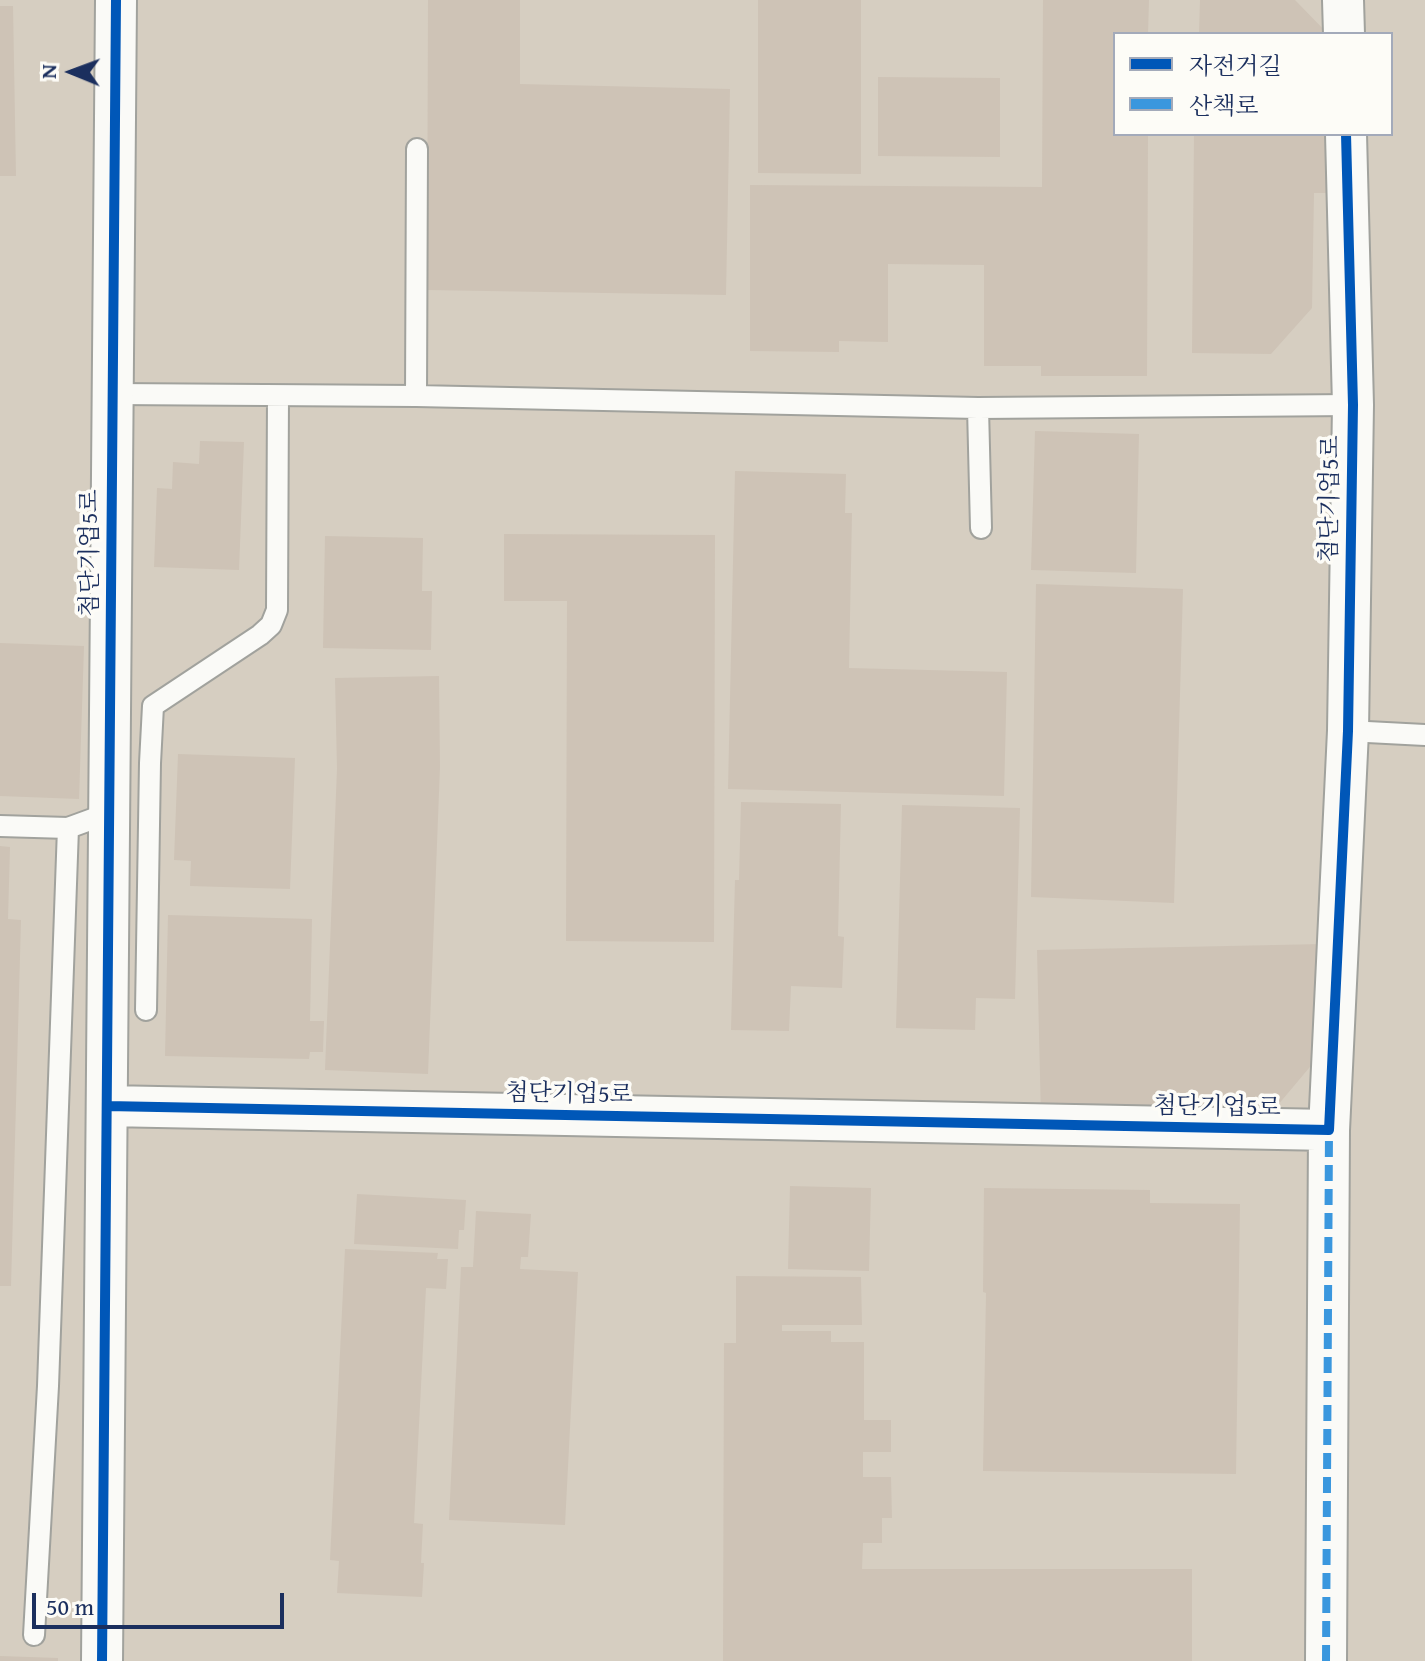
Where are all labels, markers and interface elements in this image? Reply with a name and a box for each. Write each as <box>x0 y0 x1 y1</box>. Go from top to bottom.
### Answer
north arrow <box>32 32 112 112</box>
legend <box>1113 32 1393 136</box>
text: 자전거길 <box>1189 48 1282 83</box>
text: N <box>32 64 64 79</box>
text: 산책로 <box>1189 88 1259 123</box>
street label: 첨단기업5로 <box>1315 435 1347 563</box>
street label: 첨단기업5로 <box>77 489 105 617</box>
street label: 첨단기업5로 <box>505 1079 633 1111</box>
street label: 첨단기업5로 <box>1153 1092 1281 1124</box>
scale bar <box>36 1577 288 1627</box>
text: 50 m <box>46 1589 94 1624</box>

